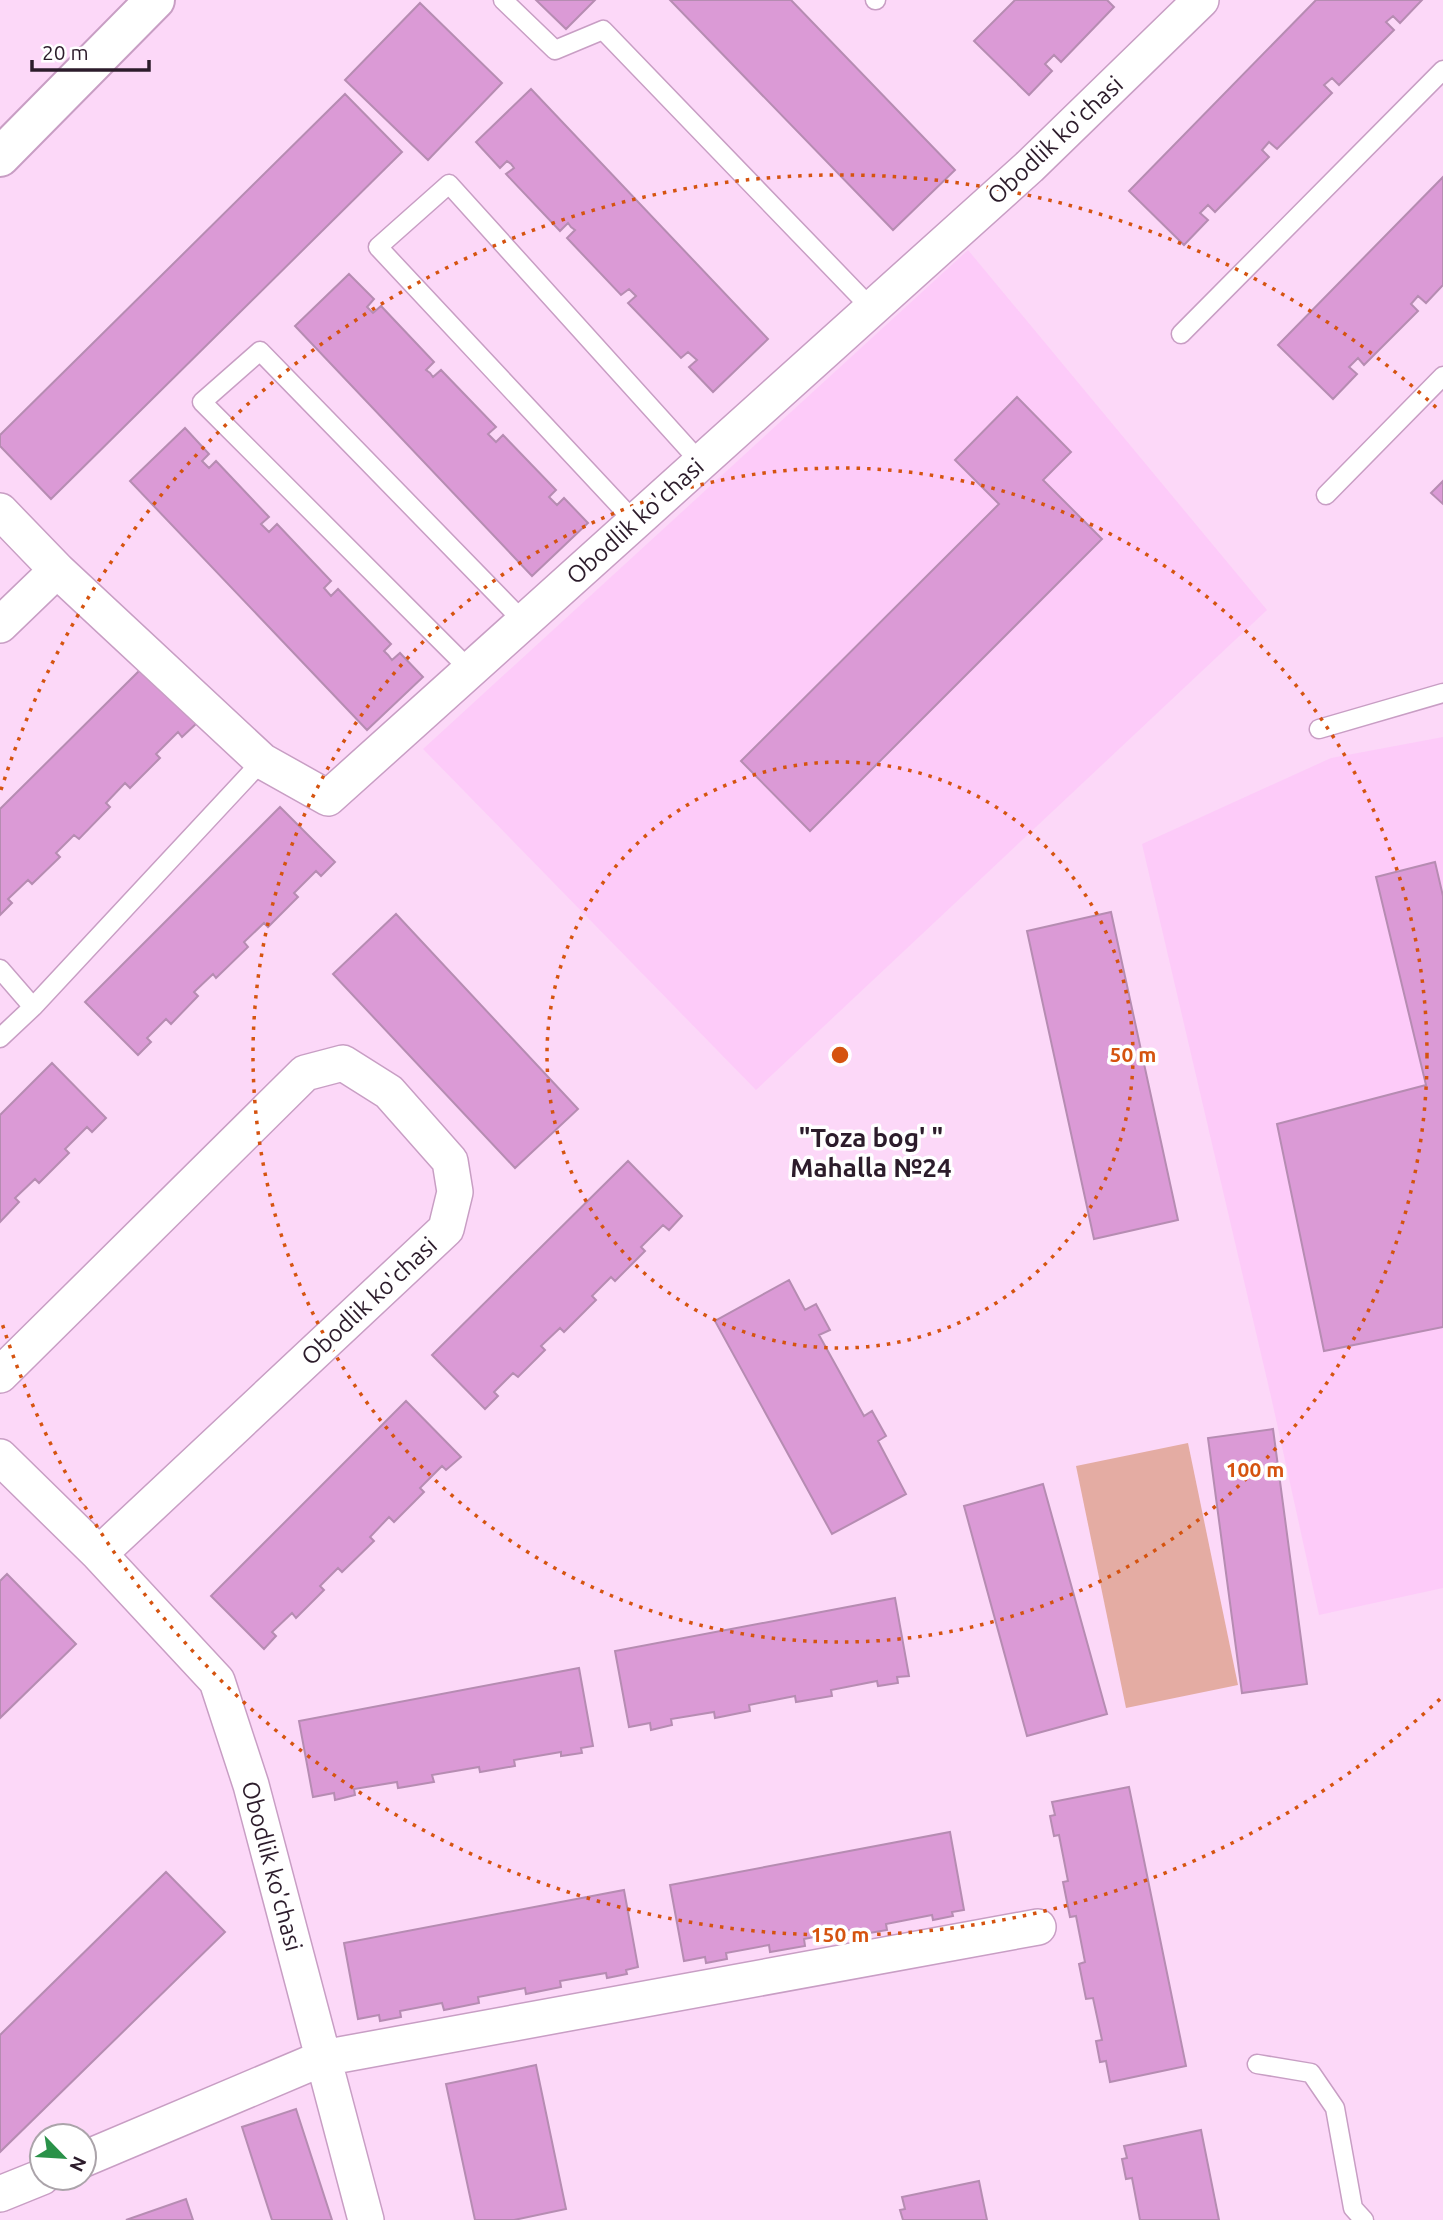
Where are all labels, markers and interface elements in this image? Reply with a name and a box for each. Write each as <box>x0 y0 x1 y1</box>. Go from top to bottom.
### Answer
scale bar <box>32 28 149 72</box>
text: 20 m <box>42 40 89 64</box>
street label: Obodlik ko'chasi <box>982 70 1128 210</box>
street label: Obodlik ko'chasi <box>561 452 709 590</box>
text: 50 m <box>1110 1042 1156 1066</box>
centre of rings <box>828 1043 852 1067</box>
district label: "Toza bog' " Mahalla №24 <box>790 1123 952 1182</box>
street label: Obodlik ko'chasi <box>296 1231 442 1371</box>
text: 100 m <box>1226 1457 1284 1481</box>
street label: Obodlik ko'chasi <box>236 1778 308 1954</box>
text: 150 m <box>811 1922 869 1946</box>
north arrow <box>28 2122 98 2192</box>
text: N <box>65 2153 91 2175</box>

